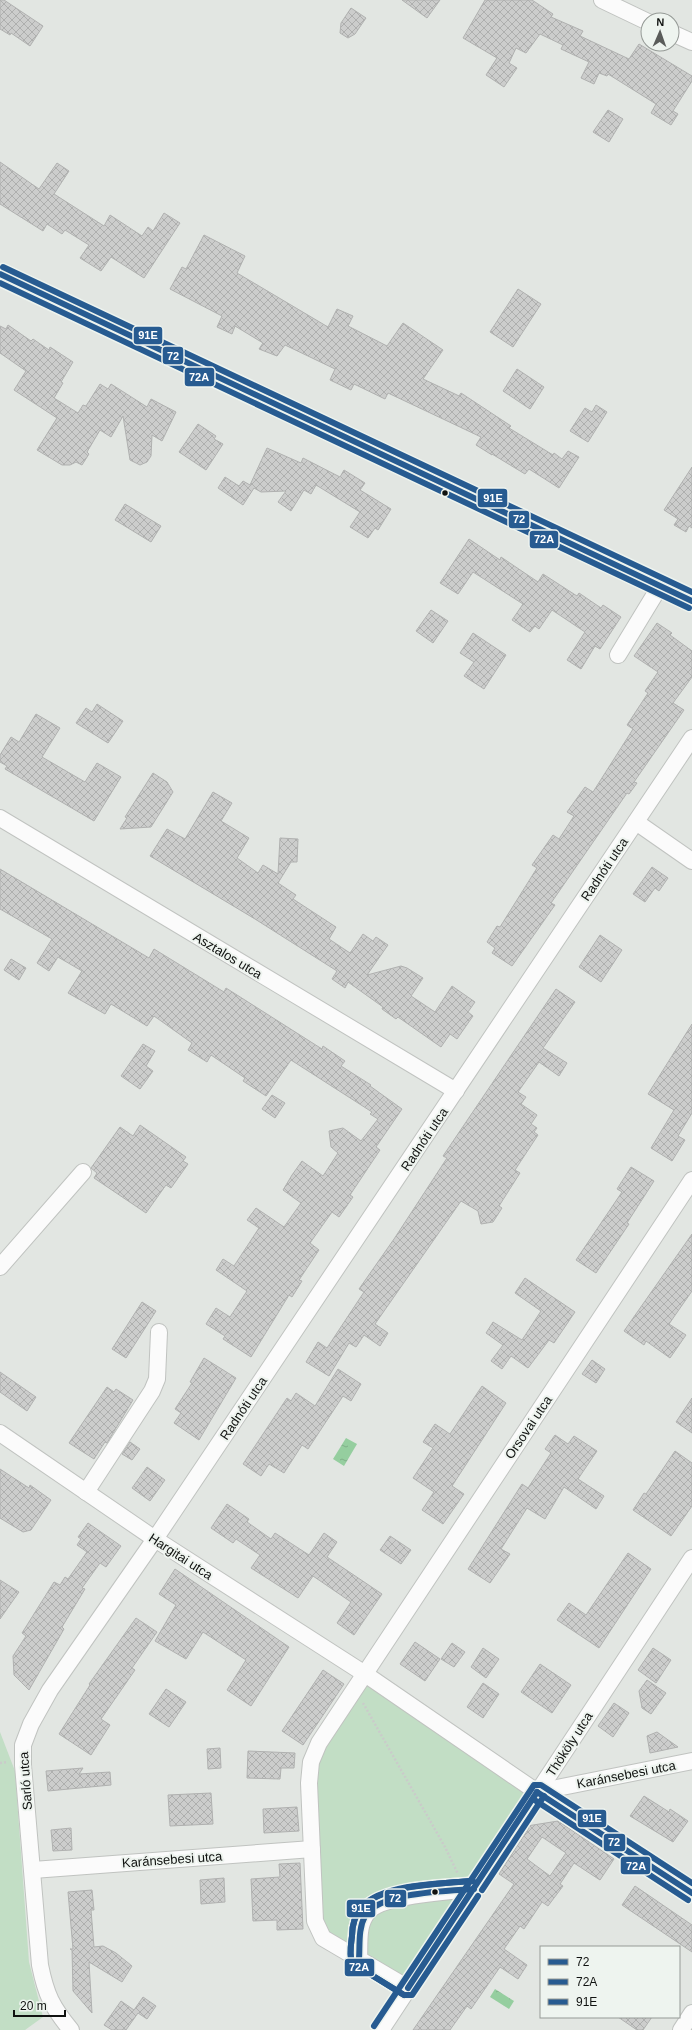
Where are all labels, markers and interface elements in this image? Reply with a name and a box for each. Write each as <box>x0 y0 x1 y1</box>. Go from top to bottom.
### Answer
north arrow <box>640 12 680 52</box>
text: N <box>656 16 665 28</box>
line badge: 91E <box>133 326 163 345</box>
text: 91E <box>138 329 158 341</box>
line badge: 72 <box>162 346 184 365</box>
text: 72 <box>167 350 179 362</box>
line badge: 72A <box>184 367 215 387</box>
text: 72A <box>189 371 209 383</box>
unlabelled marker <box>440 488 450 498</box>
line badge: 91E <box>477 488 508 508</box>
text: 91E <box>483 492 503 504</box>
line badge: 72 <box>508 510 530 529</box>
text: 72 <box>513 513 525 525</box>
line badge: 72A <box>529 530 559 549</box>
text: 72A <box>534 533 554 545</box>
street label: Radnóti utca <box>578 834 631 904</box>
street label: Asztalos utca <box>191 929 265 982</box>
street label: Radnóti utca <box>398 1104 451 1174</box>
street label: Radnóti utca <box>217 1373 270 1443</box>
street label: Orsovai utca <box>502 1392 555 1462</box>
street label: Hargitai utca <box>146 1530 216 1583</box>
street label: Thököly utca <box>543 1709 596 1779</box>
street label: Sarló utca <box>16 1750 35 1811</box>
street label: Karánsebesi utca <box>575 1757 678 1791</box>
line badge: 91E <box>577 1809 607 1828</box>
text: 91E <box>582 1812 602 1824</box>
line badge: 72 <box>603 1833 626 1852</box>
text: 72 <box>608 1836 620 1848</box>
street label: Karánsebesi utca <box>121 1848 223 1870</box>
line badge: 72A <box>620 1856 651 1875</box>
text: 72A <box>626 1860 646 1872</box>
unlabelled marker <box>430 1887 440 1897</box>
line badge: 72 <box>384 1889 407 1908</box>
text: 72 <box>389 1892 401 1904</box>
line badge: 91E <box>346 1899 376 1918</box>
text: 91E <box>351 1902 371 1914</box>
legend <box>540 1946 680 2018</box>
text: 72 <box>576 1955 590 1969</box>
line badge: 72A <box>344 1958 375 1977</box>
text: 72A <box>349 1961 369 1973</box>
text: 72A <box>576 1975 597 1989</box>
scale bar <box>14 1992 65 2018</box>
text: 91E <box>576 1995 597 2009</box>
text: 20 m <box>20 1999 47 2013</box>

